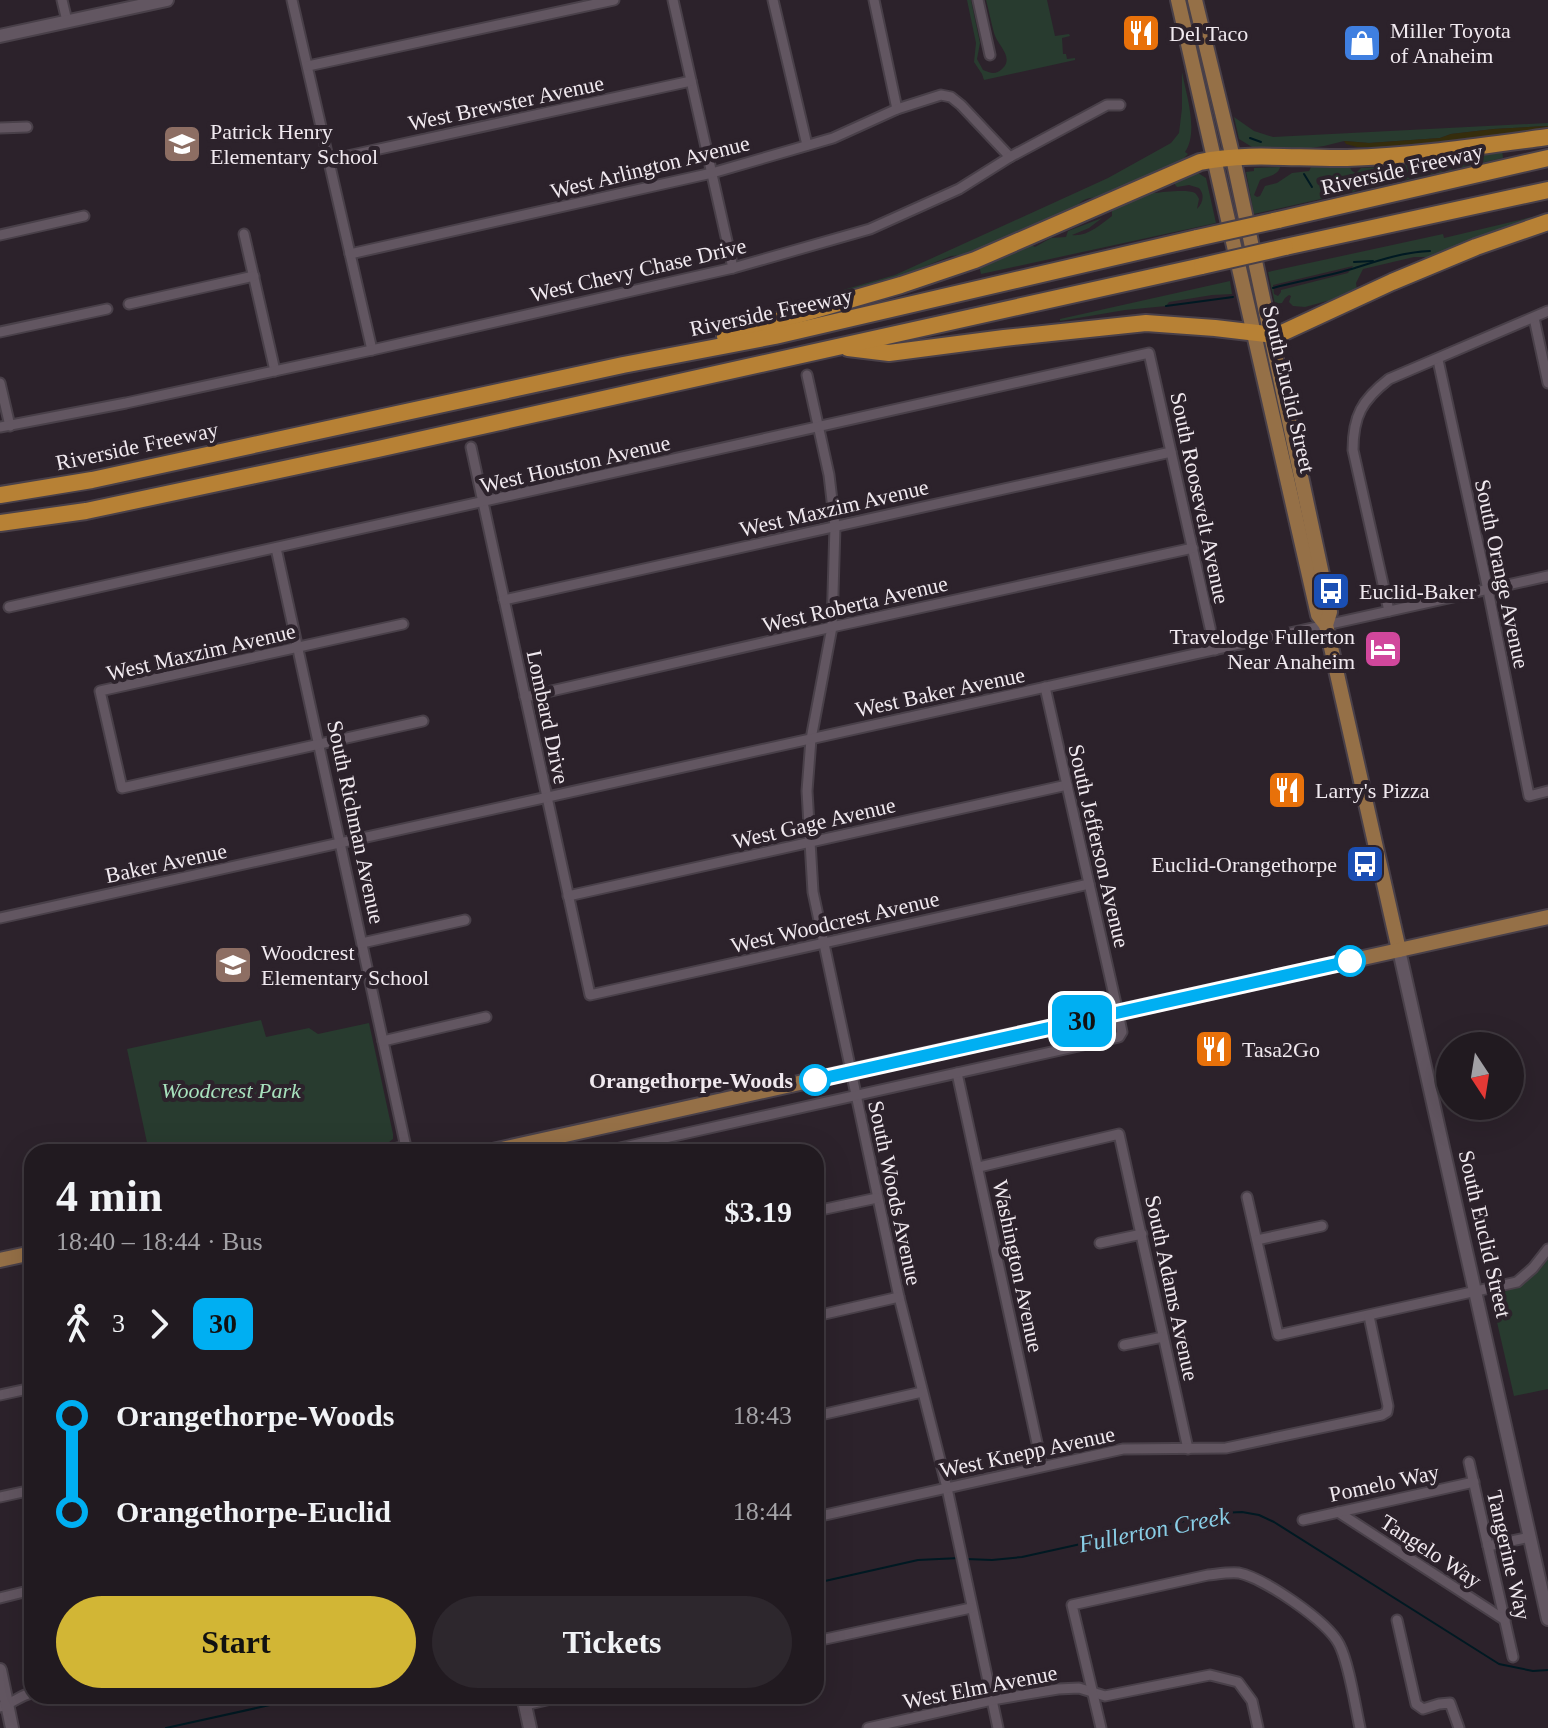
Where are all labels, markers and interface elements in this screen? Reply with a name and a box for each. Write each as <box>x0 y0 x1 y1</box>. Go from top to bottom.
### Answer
restaurant icon: Del Taco <box>1120 12 1162 54</box>
place label: Miller Toyota of Anaheim <box>1390 18 1511 68</box>
place label: Del Taco <box>1169 21 1248 46</box>
shop icon: Miller Toyota of Anaheim <box>1341 22 1383 64</box>
street label: West Brewster Avenue <box>406 70 606 136</box>
place label: Patrick Henry Elementary School <box>210 119 378 169</box>
school or university icon: Patrick Henry Elementary School <box>161 123 203 165</box>
street label: West Arlington Avenue <box>548 130 752 204</box>
street label: Riverside Freeway <box>1319 138 1485 200</box>
street label: West Chevy Chase Drive <box>527 233 749 307</box>
street label: Riverside Freeway <box>687 283 855 341</box>
street label: South Euclid Street <box>1258 303 1320 475</box>
street label: South Roosevelt Avenue <box>1165 390 1235 606</box>
street label: Riverside Freeway <box>53 417 221 475</box>
street label: West Houston Avenue <box>477 430 673 498</box>
street label: West Maxzim Avenue <box>737 474 931 542</box>
street label: South Orange Avenue <box>1470 477 1534 671</box>
street label: West Roberta Avenue <box>760 570 950 638</box>
bus stop icon: Euclid-Baker <box>1310 570 1352 612</box>
place label: Euclid-Baker <box>1359 579 1477 604</box>
street label: West Maxzim Avenue <box>104 618 298 686</box>
place label: Travelodge Fullerton Near Anaheim <box>1169 624 1355 674</box>
hotel icon: Travelodge Fullerton Near Anaheim <box>1362 628 1404 670</box>
street label: Lombard Drive <box>522 648 574 786</box>
street label: West Baker Avenue <box>853 662 1027 722</box>
street label: South Richman Avenue <box>322 718 390 926</box>
street label: South Jefferson Avenue <box>1063 742 1135 950</box>
restaurant icon: Larry's Pizza <box>1266 769 1308 811</box>
place label: Larry's Pizza <box>1315 778 1430 803</box>
street label: West Gage Avenue <box>730 792 898 854</box>
street label: Baker Avenue <box>103 838 229 888</box>
bus stop icon: Euclid-Orangethorpe <box>1344 843 1386 885</box>
place label: Euclid-Orangethorpe <box>1151 852 1337 877</box>
street label: West Woodcrest Avenue <box>728 886 942 958</box>
place label: Woodcrest Elementary School <box>261 940 429 990</box>
school or university icon: Woodcrest Elementary School <box>212 944 254 986</box>
unlabelled marker <box>1335 946 1365 976</box>
line badge: 30 <box>1046 995 1118 1047</box>
text: 30 <box>1068 1005 1096 1036</box>
restaurant icon: Tasa2Go <box>1193 1028 1235 1070</box>
north arrow <box>1436 1032 1524 1120</box>
map controls <box>1436 1032 1524 1120</box>
place label: Tasa2Go <box>1242 1037 1320 1062</box>
marker: Orangethorpe-Woods <box>800 1065 830 1095</box>
place label: Orangethorpe-Woods <box>589 1068 793 1093</box>
park label: Woodcrest Park <box>161 1078 302 1103</box>
street label: South Woods Avenue <box>863 1098 927 1288</box>
street label: South Euclid Street <box>1454 1148 1516 1320</box>
text: 4 min <box>56 1172 162 1221</box>
street label: Washington Avenue <box>988 1178 1048 1354</box>
street label: South Adams Avenue <box>1140 1193 1204 1383</box>
text: $3.19 <box>725 1195 792 1228</box>
text: 18:40 – 18:44 · Bus <box>56 1227 263 1256</box>
icon: walk <box>56 1302 100 1346</box>
icon: forward <box>137 1302 181 1346</box>
text: 30 <box>209 1308 237 1339</box>
text: 3 <box>112 1309 125 1338</box>
text: Orangethorpe-Woods <box>116 1399 394 1432</box>
text: 18:43 <box>733 1401 792 1430</box>
street label: West Knepp Avenue <box>937 1421 1117 1483</box>
street label: Pomelo Way <box>1327 1459 1441 1507</box>
street label: Tangerine Way <box>1482 1488 1536 1622</box>
text: Orangethorpe-Euclid <box>116 1495 391 1528</box>
text: 18:44 <box>733 1497 792 1526</box>
water label: Fullerton Creek <box>1075 1503 1232 1558</box>
street label: Tangelo Way <box>1376 1509 1486 1593</box>
button: Start <box>56 1596 416 1688</box>
button: Tickets <box>432 1596 792 1688</box>
street label: West Elm Avenue <box>901 1660 1059 1714</box>

